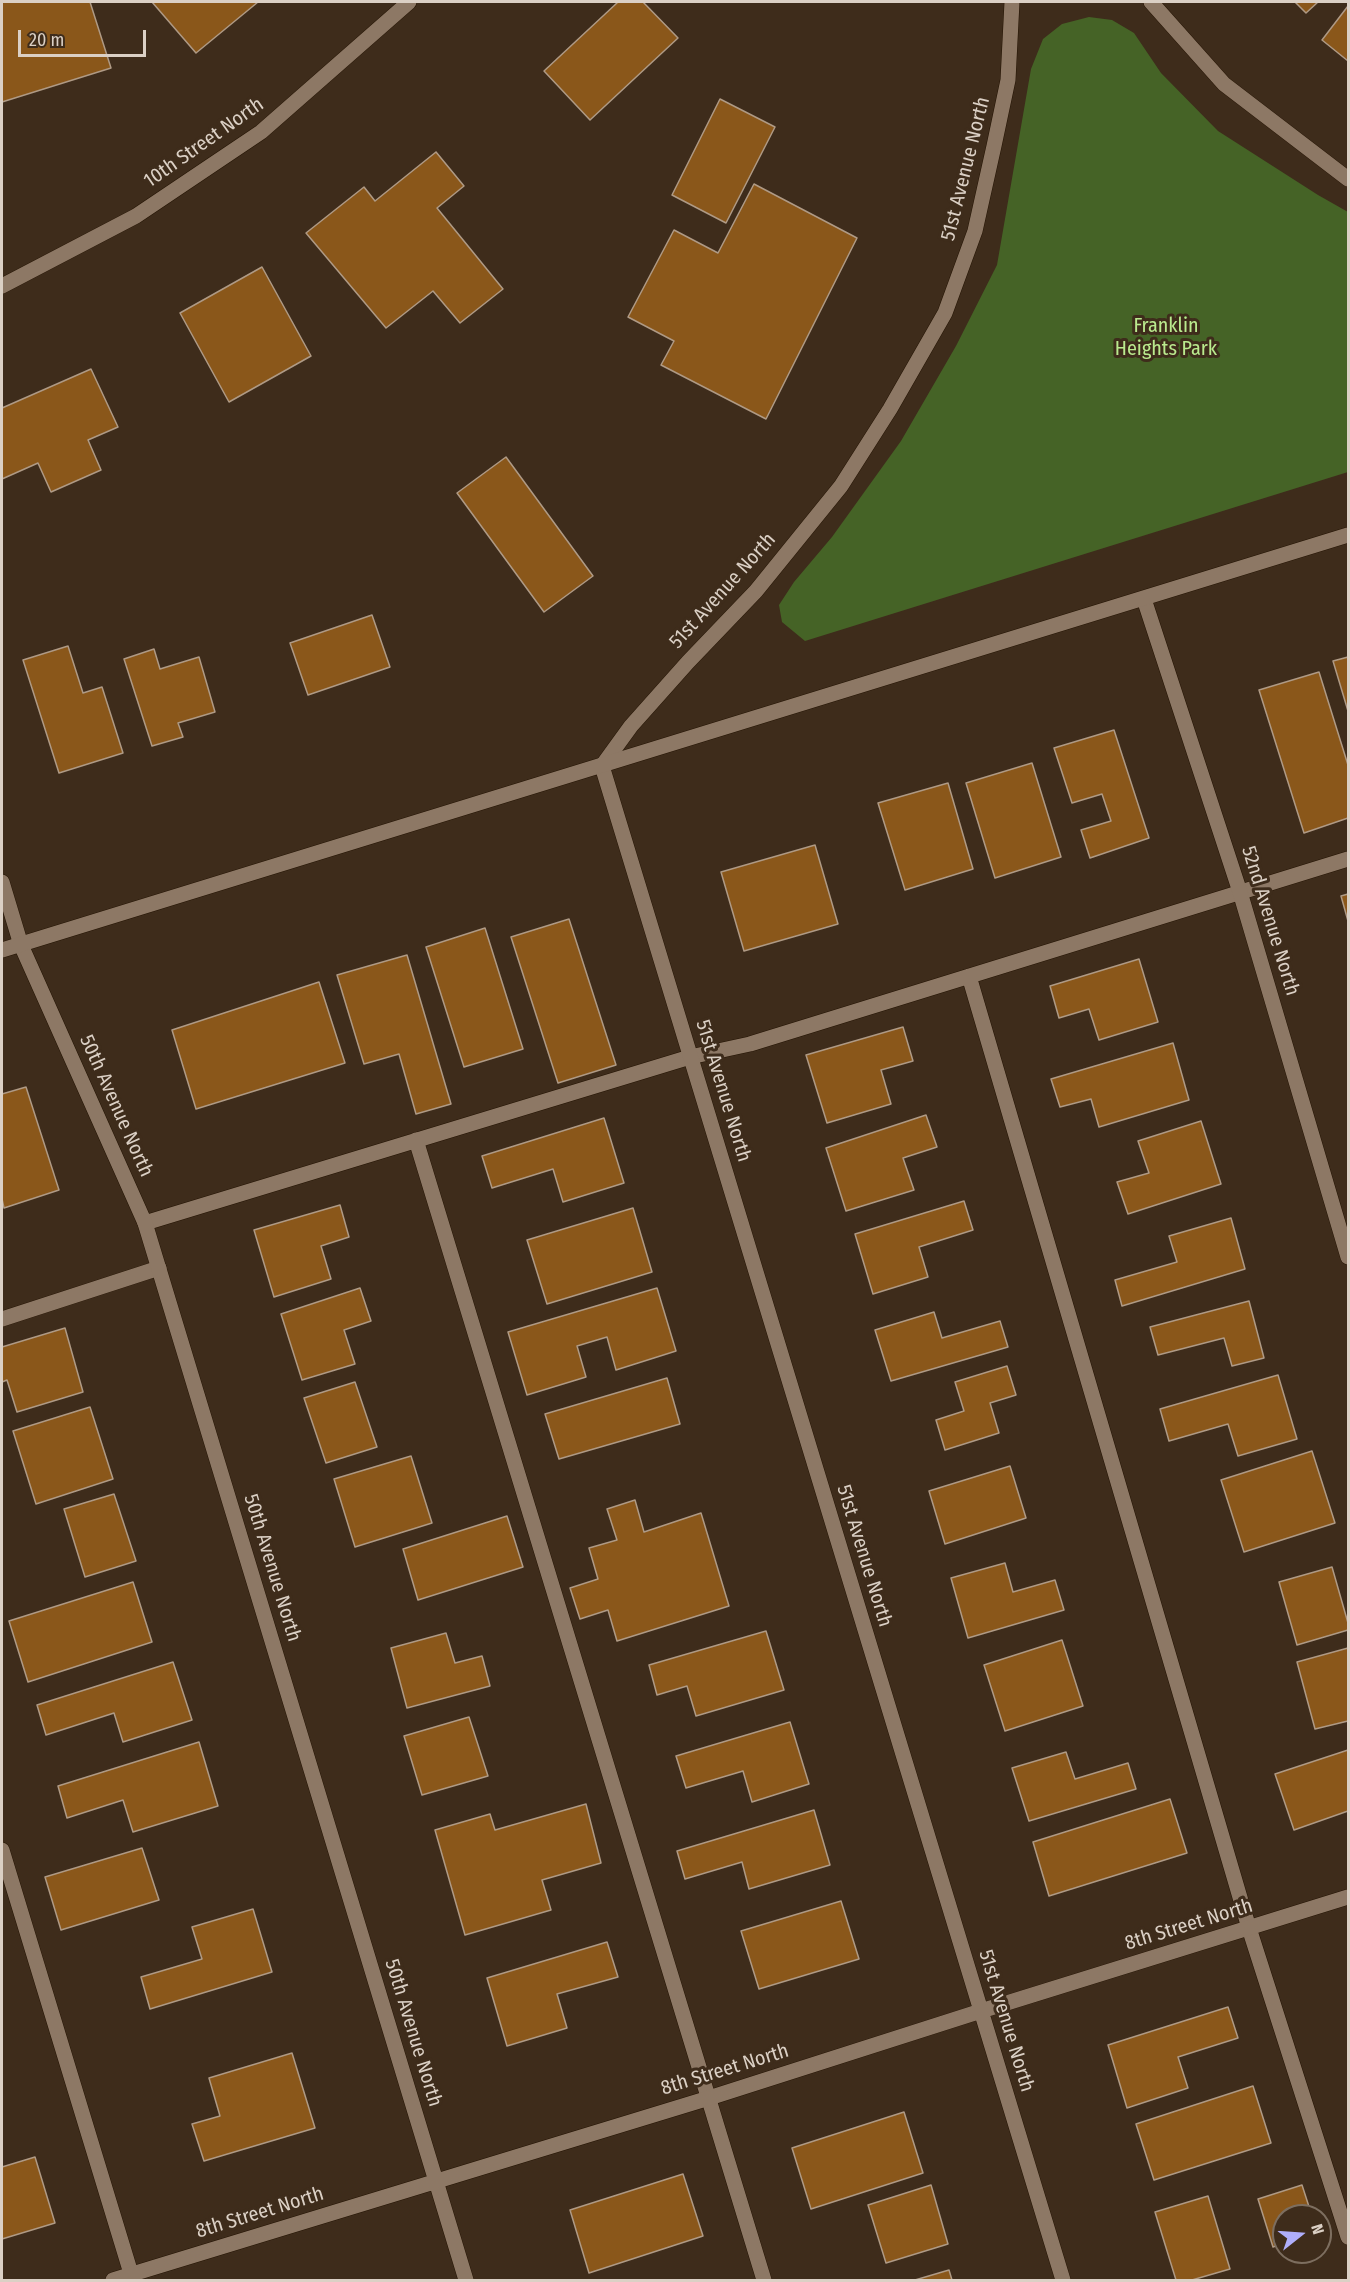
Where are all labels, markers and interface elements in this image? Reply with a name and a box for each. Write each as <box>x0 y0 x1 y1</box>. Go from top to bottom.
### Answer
scale bar <box>21 18 148 56</box>
text: 20 m <box>29 29 64 51</box>
street label: 10th Street North <box>140 93 268 193</box>
street label: 51st Avenue North <box>937 95 995 243</box>
park label: Franklin Heights Park <box>1115 314 1217 361</box>
street label: 51st Avenue North <box>665 528 781 654</box>
street label: 52nd Avenue North <box>1236 843 1304 999</box>
street label: 51st Avenue North <box>690 1017 756 1165</box>
street label: 50th Avenue North <box>74 1031 158 1181</box>
street label: 51st Avenue North <box>831 1482 897 1630</box>
street label: 50th Avenue North <box>238 1491 306 1645</box>
street label: 8th Street North <box>1122 1894 1256 1956</box>
street label: 51st Avenue North <box>973 1947 1039 2095</box>
street label: 50th Avenue North <box>379 1956 447 2110</box>
street label: 8th Street North <box>658 2039 792 2101</box>
street label: 8th Street North <box>193 2182 327 2244</box>
north arrow <box>1272 2204 1332 2264</box>
text: N <box>1307 2222 1328 2237</box>

